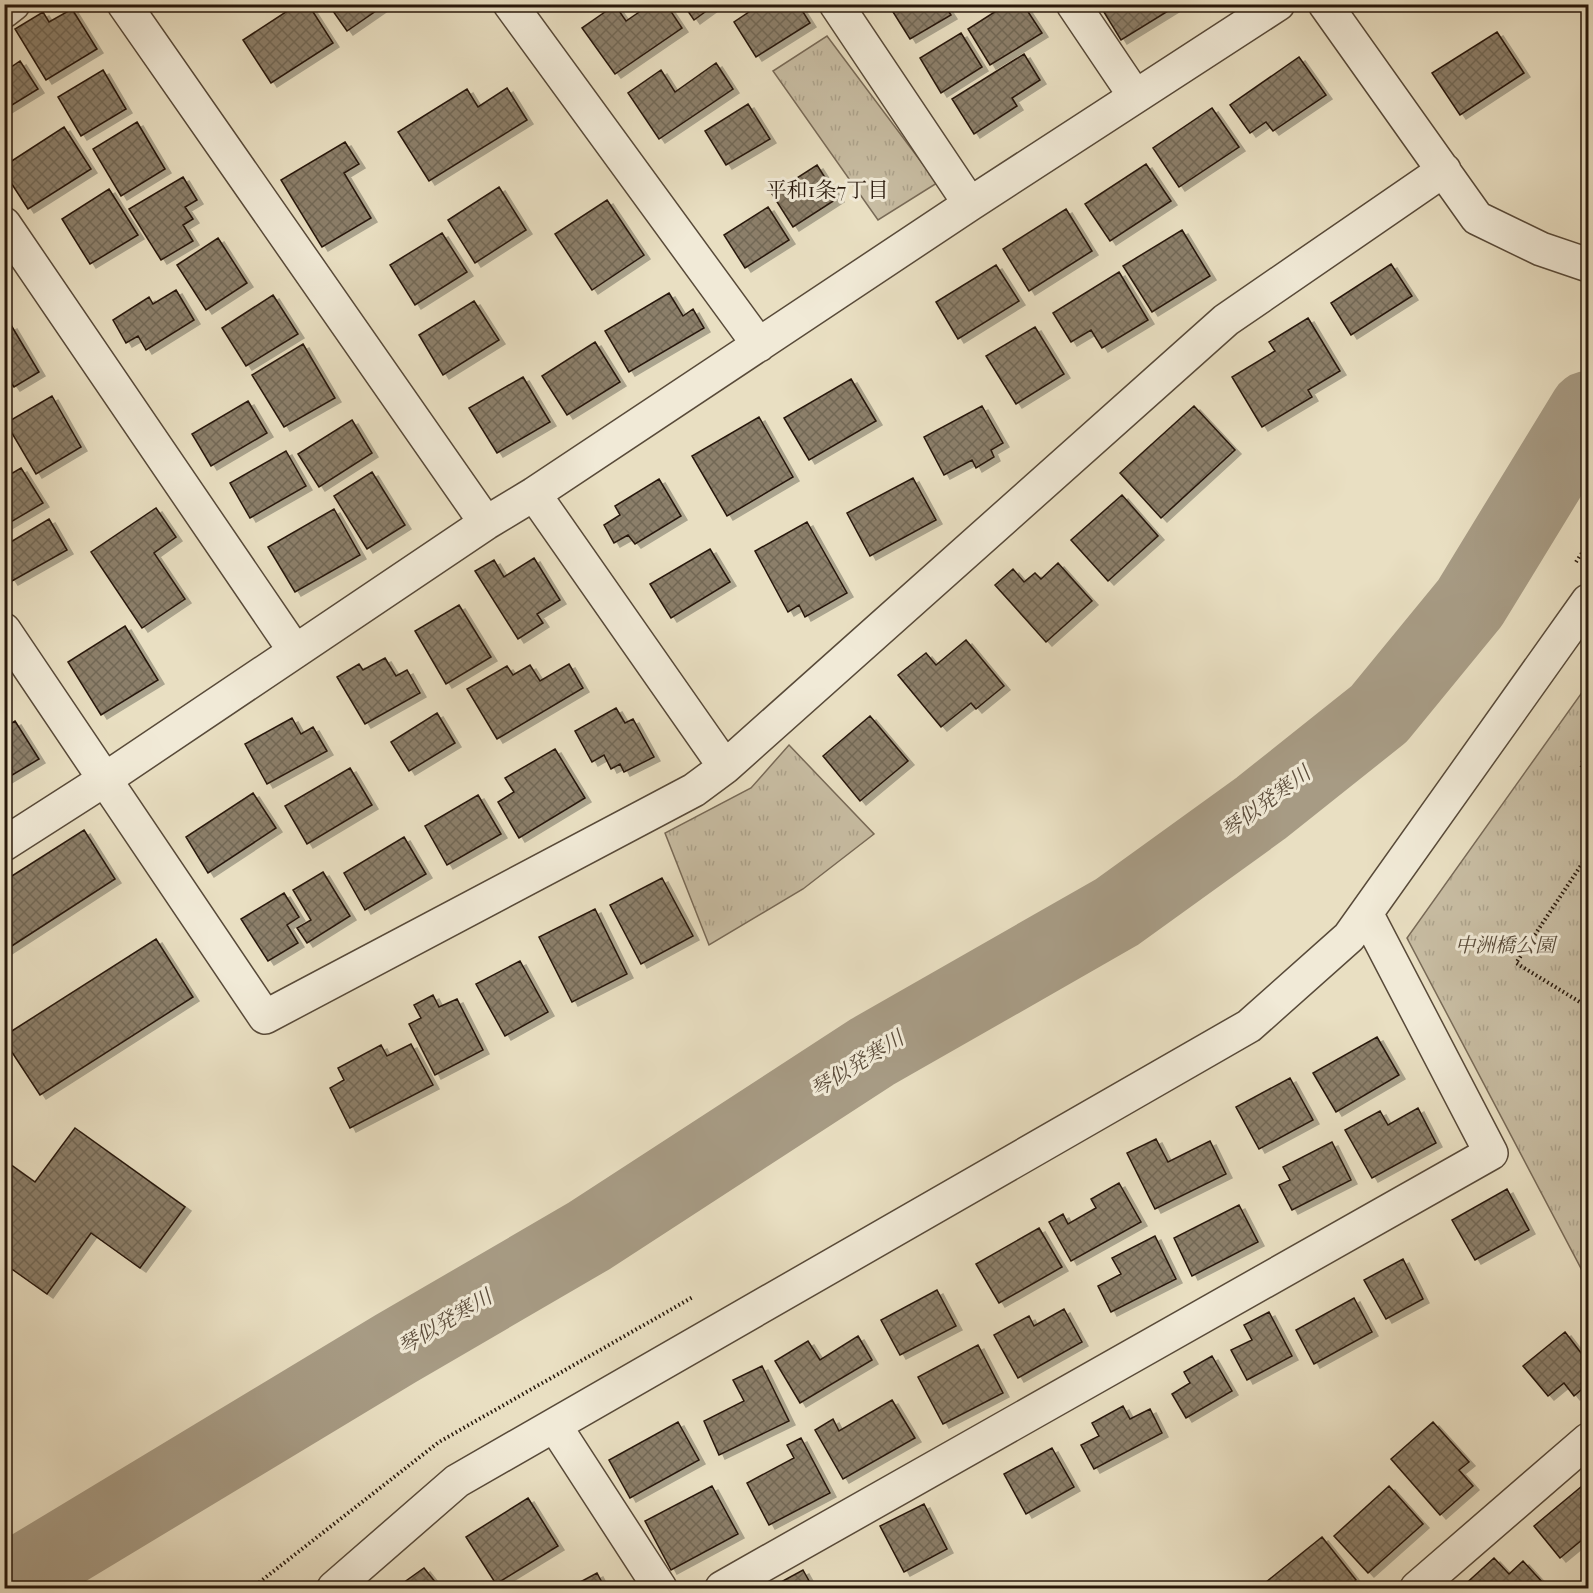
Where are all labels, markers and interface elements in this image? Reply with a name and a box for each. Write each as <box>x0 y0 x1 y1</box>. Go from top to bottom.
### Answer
district label: 平和1条7丁目 <box>766 178 888 202</box>
water label: 琴似発寒川 <box>1217 760 1317 843</box>
park label: 中洲橋公園 <box>1455 934 1558 957</box>
water label: 琴似発寒川 <box>806 1025 910 1102</box>
water label: 琴似発寒川 <box>394 1284 498 1359</box>

